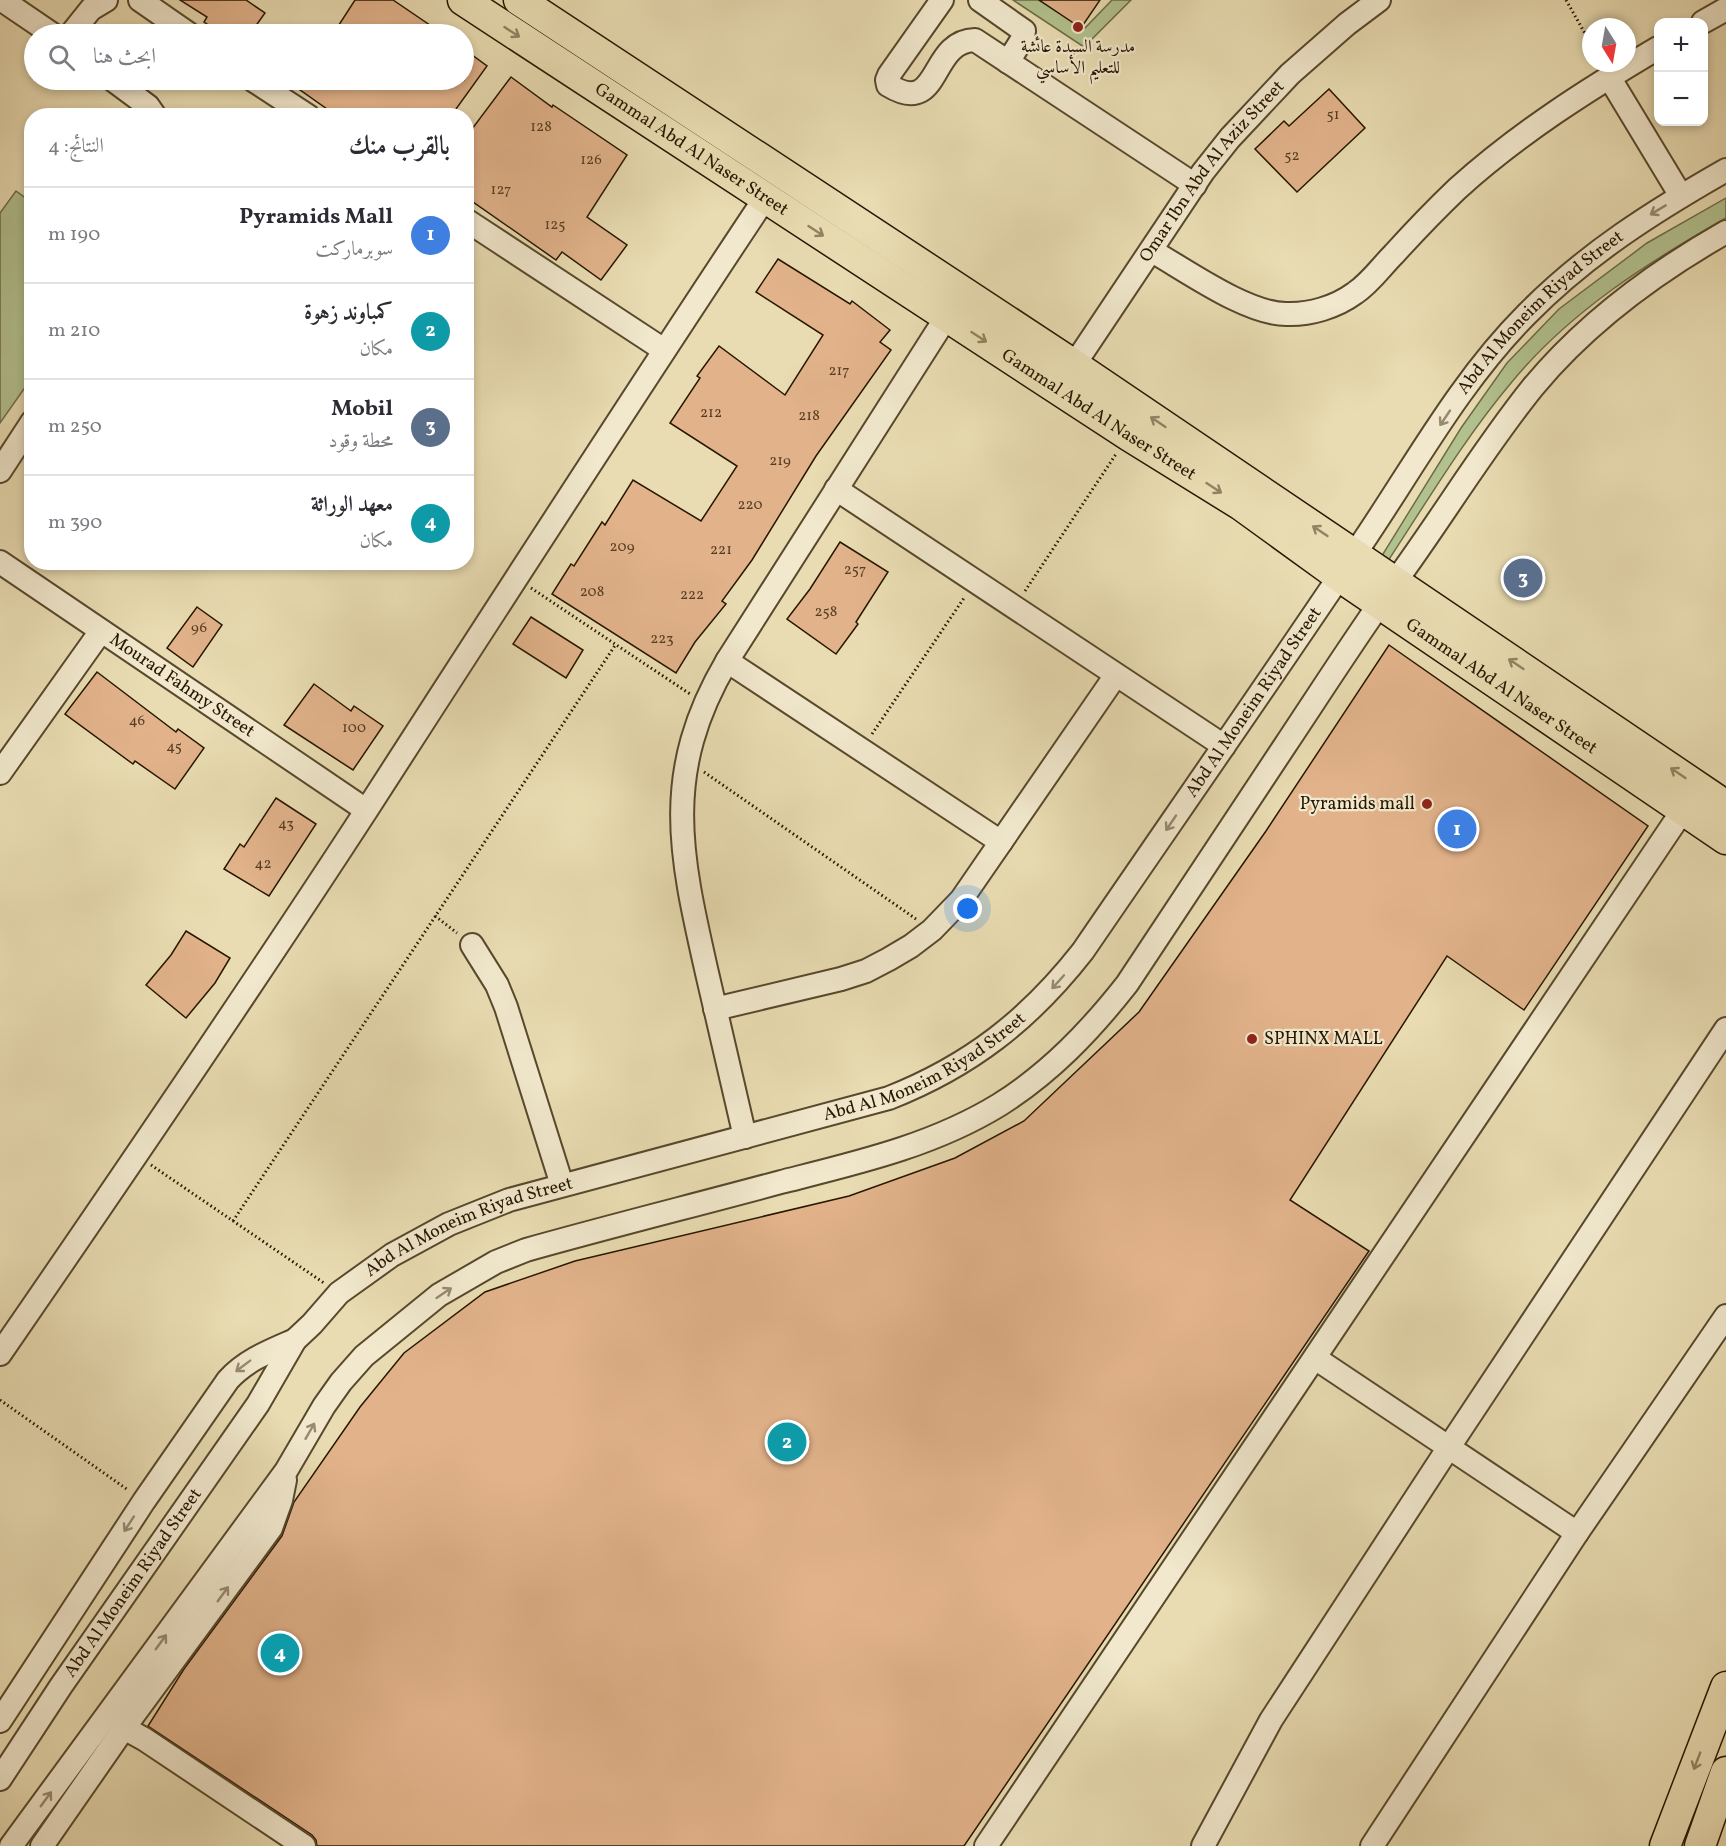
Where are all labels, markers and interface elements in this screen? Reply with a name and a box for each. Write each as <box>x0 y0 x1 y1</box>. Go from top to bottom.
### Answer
north arrow <box>1582 18 1636 72</box>
map controls <box>1654 18 1708 126</box>
button: + <box>1654 18 1708 72</box>
marker: مدرسة السيدة عائشة للتعليم الأساسي <box>1071 20 1085 34</box>
search box <box>24 24 474 90</box>
one-way arrow <box>503 26 520 38</box>
place label: مدرسة السيدة عائشة للتعليم الأساسي <box>1021 35 1135 85</box>
icon: search <box>45 41 78 74</box>
text: ابحث هنا <box>93 42 156 73</box>
button: − <box>1654 72 1708 126</box>
street label: Omar Ibn Abd Al Aziz Street <box>1133 75 1290 268</box>
street label: Gammal Abd Al Naser Street <box>590 77 793 222</box>
house number: 51 <box>1326 105 1340 126</box>
house number: 128 <box>530 117 552 138</box>
text: بالقرب منك <box>349 129 450 165</box>
text: النتائج: 4 <box>48 133 104 161</box>
house number: 52 <box>1284 146 1300 167</box>
house number: 126 <box>580 150 602 171</box>
house number: 127 <box>491 180 511 201</box>
text: Pyramids Mall <box>239 202 393 233</box>
one-way arrow <box>1650 204 1667 216</box>
house number: 125 <box>544 215 566 236</box>
text: 190 m <box>48 221 100 249</box>
text: 1 <box>426 221 435 249</box>
one-way arrow <box>807 225 823 237</box>
street label: Abd Al Moneim Riyad Street <box>1451 225 1629 400</box>
text: سوبرماركت <box>315 236 393 264</box>
text: كمباوند زهوة <box>304 298 393 329</box>
text: 210 m <box>48 317 100 345</box>
text: 2 <box>425 317 436 345</box>
one-way arrow <box>970 331 987 343</box>
text: مكان <box>359 336 393 364</box>
street label: Gammal Abd Al Naser Street <box>996 343 1201 487</box>
house number: 217 <box>828 361 850 382</box>
text: Mobil <box>331 394 393 425</box>
house number: 212 <box>700 403 722 424</box>
house number: 218 <box>798 406 820 427</box>
one-way arrow <box>1439 409 1451 426</box>
text: 250 m <box>48 413 102 441</box>
text: 3 <box>425 413 436 441</box>
one-way arrow <box>1150 416 1167 428</box>
text: محطة وقود <box>329 428 393 456</box>
house number: 219 <box>769 451 791 472</box>
one-way arrow <box>1205 482 1222 494</box>
text: معهد الوراثة <box>311 490 393 521</box>
house number: 220 <box>738 495 762 516</box>
text: 390 m <box>48 509 102 537</box>
text: 4 <box>424 509 437 537</box>
one-way arrow <box>1312 525 1328 537</box>
text: مكان <box>359 528 393 556</box>
house number: 209 <box>610 537 635 558</box>
house number: 221 <box>710 540 732 561</box>
pin: 3 <box>1504 556 1543 600</box>
house number: 257 <box>844 560 866 581</box>
house number: 208 <box>580 582 604 603</box>
house number: 222 <box>680 585 704 606</box>
house number: 258 <box>815 602 837 623</box>
street label: Abd Al Moneim Riyad Street <box>1180 602 1328 802</box>
street label: Gammal Abd Al Naser Street <box>1401 612 1602 761</box>
house number: 96 <box>191 618 207 639</box>
street label: Mourad Fahmy Street <box>105 627 260 744</box>
house number: 223 <box>650 629 674 650</box>
one-way arrow <box>1508 658 1525 670</box>
house number: 46 <box>129 711 145 732</box>
house number: 100 <box>342 718 366 739</box>
house number: 45 <box>166 737 182 758</box>
one-way arrow <box>1669 767 1686 780</box>
place label: Pyramids mall <box>1300 792 1415 817</box>
marker: Pyramids mall <box>1420 797 1434 811</box>
pin: 1 <box>1438 806 1476 852</box>
house number: 43 <box>278 814 294 835</box>
one-way arrow <box>1165 814 1177 830</box>
house number: 42 <box>254 854 272 875</box>
your location <box>953 894 982 923</box>
one-way arrow <box>1051 974 1065 989</box>
street label: Abd Al Moneim Riyad Street <box>820 1007 1031 1128</box>
place label: SPHINX MALL <box>1264 1027 1383 1052</box>
marker: SPHINX MALL <box>1245 1032 1259 1046</box>
street label: Abd Al Moneim Riyad Street <box>360 1171 576 1283</box>
one-way arrow <box>435 1286 452 1298</box>
one-way arrow <box>235 1359 251 1372</box>
pin: 2 <box>768 1420 806 1464</box>
one-way arrow <box>304 1423 316 1440</box>
street label: Abd Al Moneim Riyad Street <box>58 1483 208 1683</box>
one-way arrow <box>123 1515 136 1532</box>
one-way arrow <box>216 1586 229 1602</box>
pin: 4 <box>260 1630 300 1676</box>
one-way arrow <box>155 1634 167 1650</box>
one-way arrow <box>1691 1751 1702 1770</box>
one-way arrow <box>39 1791 52 1807</box>

